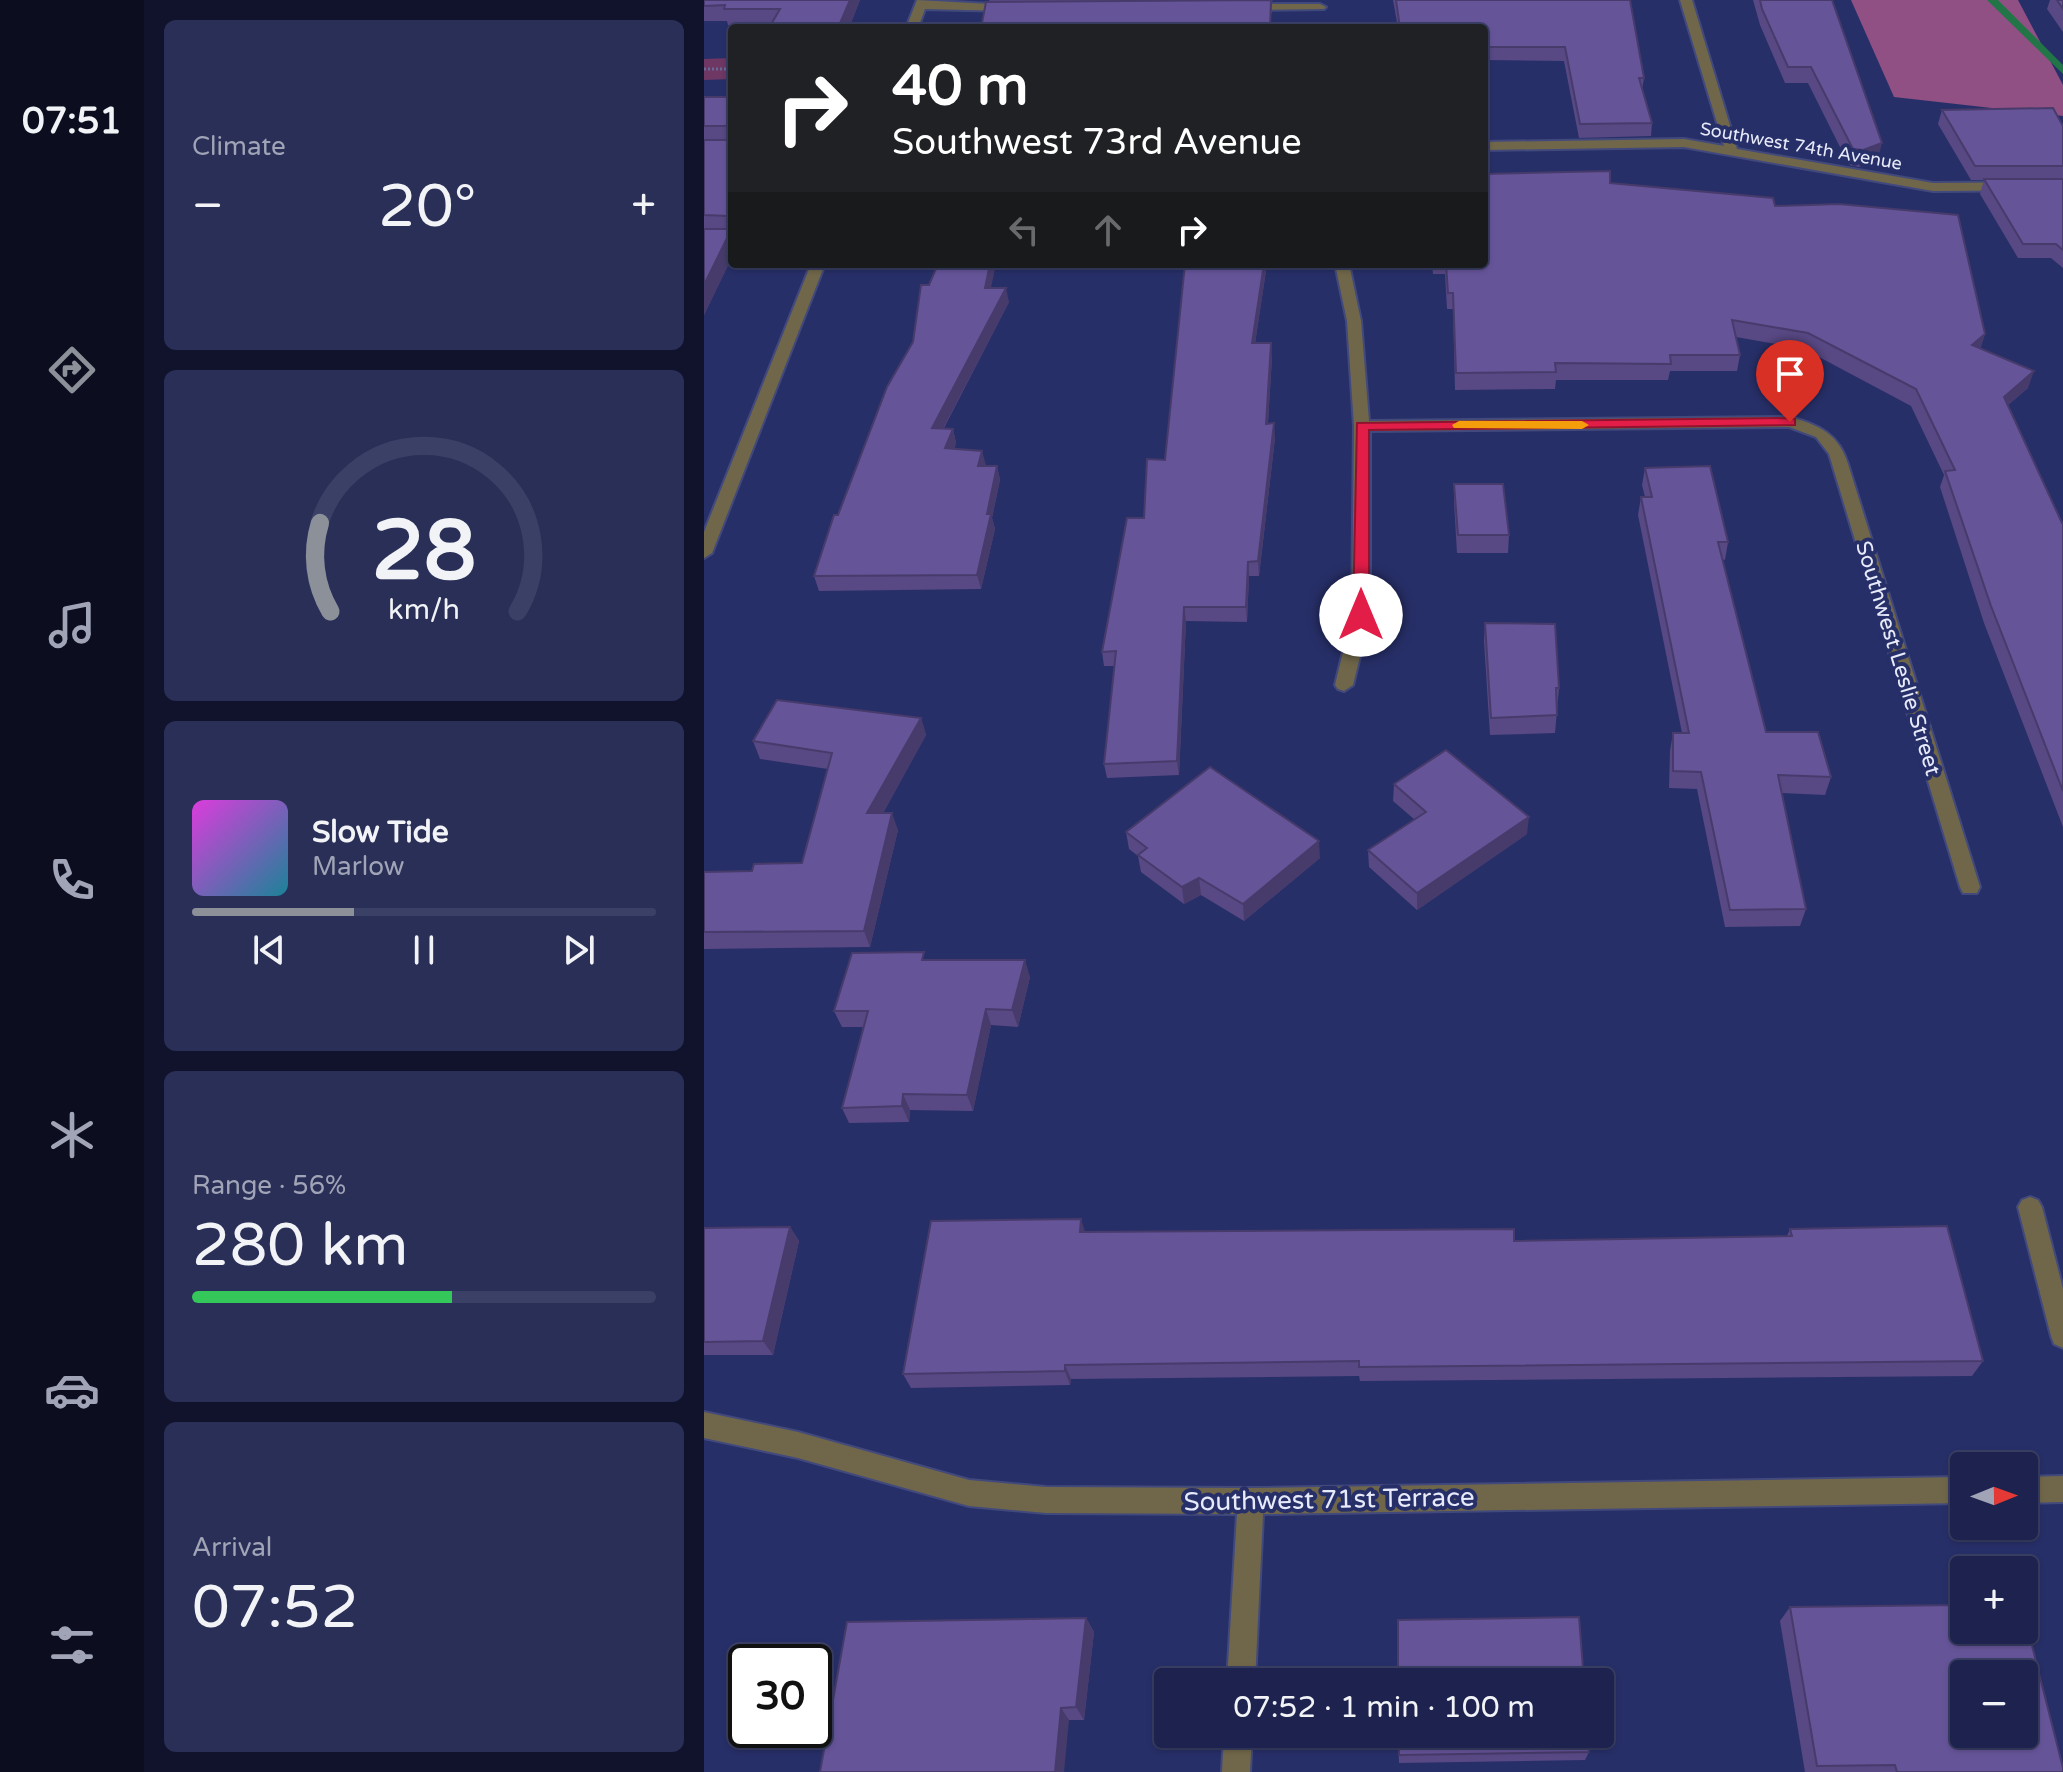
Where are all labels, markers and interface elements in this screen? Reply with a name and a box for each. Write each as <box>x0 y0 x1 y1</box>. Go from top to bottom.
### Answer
text: 40 m <box>892 53 1028 120</box>
icon: right <box>760 56 864 160</box>
text: 07:51 <box>22 100 122 143</box>
street label: Southwest 74th Avenue <box>1698 117 1904 175</box>
text: Southwest 73rd Avenue <box>892 121 1302 164</box>
text: Climate <box>192 131 286 162</box>
text: 20° <box>378 171 476 243</box>
text: − <box>192 180 223 233</box>
text: + <box>631 180 656 233</box>
icon: left <box>1002 208 1046 252</box>
icon: ahead <box>1086 208 1130 252</box>
icon: right <box>1170 208 1214 252</box>
pin <box>1756 340 1824 422</box>
icon: directions <box>44 342 100 398</box>
icon: arrive <box>1768 352 1812 396</box>
text: 28 <box>372 501 476 601</box>
street label: Southwest Leslie Street <box>1850 538 1946 779</box>
position arrow <box>1319 573 1403 657</box>
text: km/h <box>388 593 460 627</box>
icon: music <box>44 597 100 653</box>
text: Slow Tide <box>312 814 449 851</box>
text: Marlow <box>312 851 404 882</box>
icon: phone <box>44 852 100 908</box>
icon: previous <box>247 928 291 972</box>
icon: pause <box>402 928 446 972</box>
icon: next <box>557 928 601 972</box>
icon: climate <box>44 1107 100 1163</box>
text: Range · 56% <box>192 1170 346 1201</box>
text: 280 km <box>192 1210 408 1282</box>
icon: car <box>44 1362 100 1418</box>
north arrow <box>1950 1452 2038 1540</box>
map controls <box>1950 1452 2038 1748</box>
street label: Southwest 71st Terrace <box>1183 1481 1475 1518</box>
text: Arrival <box>192 1532 272 1563</box>
button: + <box>1950 1556 2038 1644</box>
text: 07:52 <box>192 1572 358 1644</box>
icon: filters <box>44 1617 100 1673</box>
speed limit sign: 30 <box>728 1644 832 1748</box>
button: − <box>1950 1660 2038 1748</box>
text: 07:52 · 1 min · 100 m <box>1233 1689 1535 1726</box>

